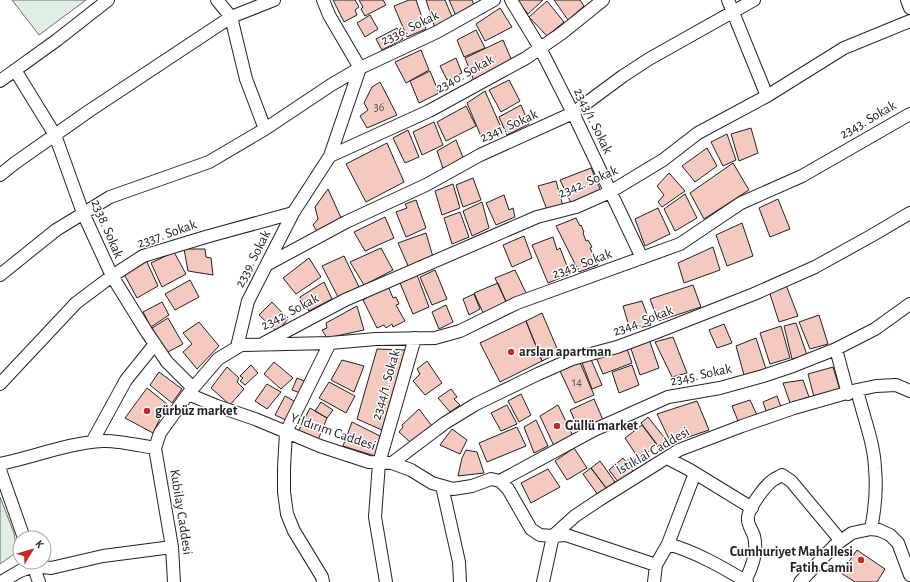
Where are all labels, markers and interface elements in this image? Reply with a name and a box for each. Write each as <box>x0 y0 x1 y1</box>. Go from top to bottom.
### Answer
street label: 2336. Sokak <box>379 8 442 48</box>
street label: 2340. Sokak <box>434 52 497 96</box>
street label: 2343/1. Sokak <box>571 86 615 157</box>
street label: 2343. Sokak <box>838 98 899 142</box>
house number: 36 <box>374 101 385 113</box>
street label: 2341. Sokak <box>478 107 540 145</box>
street label: 2342. Sokak <box>556 163 620 201</box>
street label: 2338. Sokak <box>88 198 126 261</box>
street label: 2337. Sokak <box>136 217 199 251</box>
street label: 2339. Sokak <box>233 228 274 290</box>
street label: 2343. Sokak <box>550 247 614 281</box>
street label: 2342. Sokak <box>259 291 322 333</box>
street label: 2344. Sokak <box>611 303 676 339</box>
place label: arslan apartman <box>519 345 611 359</box>
marker: arslan apartman <box>506 347 516 357</box>
street label: 2344/1. Sokak <box>369 348 403 422</box>
street label: 2345. Sokak <box>669 362 734 388</box>
house number: 14 <box>572 376 582 388</box>
place label: gürbüz market <box>155 404 238 418</box>
marker: gürbüz market <box>142 406 152 416</box>
street label: Yıldırım Caddesi <box>288 411 378 453</box>
place label: Güllü market <box>565 419 638 433</box>
marker: Güllü market <box>552 421 562 431</box>
street label: İstiklal Caddesi <box>613 422 692 478</box>
street label: Kubilay Caddesi <box>167 468 195 556</box>
north arrow <box>12 530 52 570</box>
text: K <box>33 538 46 551</box>
place label: Cumhuriyet Mahallesi Fatih Camii <box>730 545 853 575</box>
marker: Cumhuriyet Mahallesi Fatih Camii <box>856 555 866 565</box>

